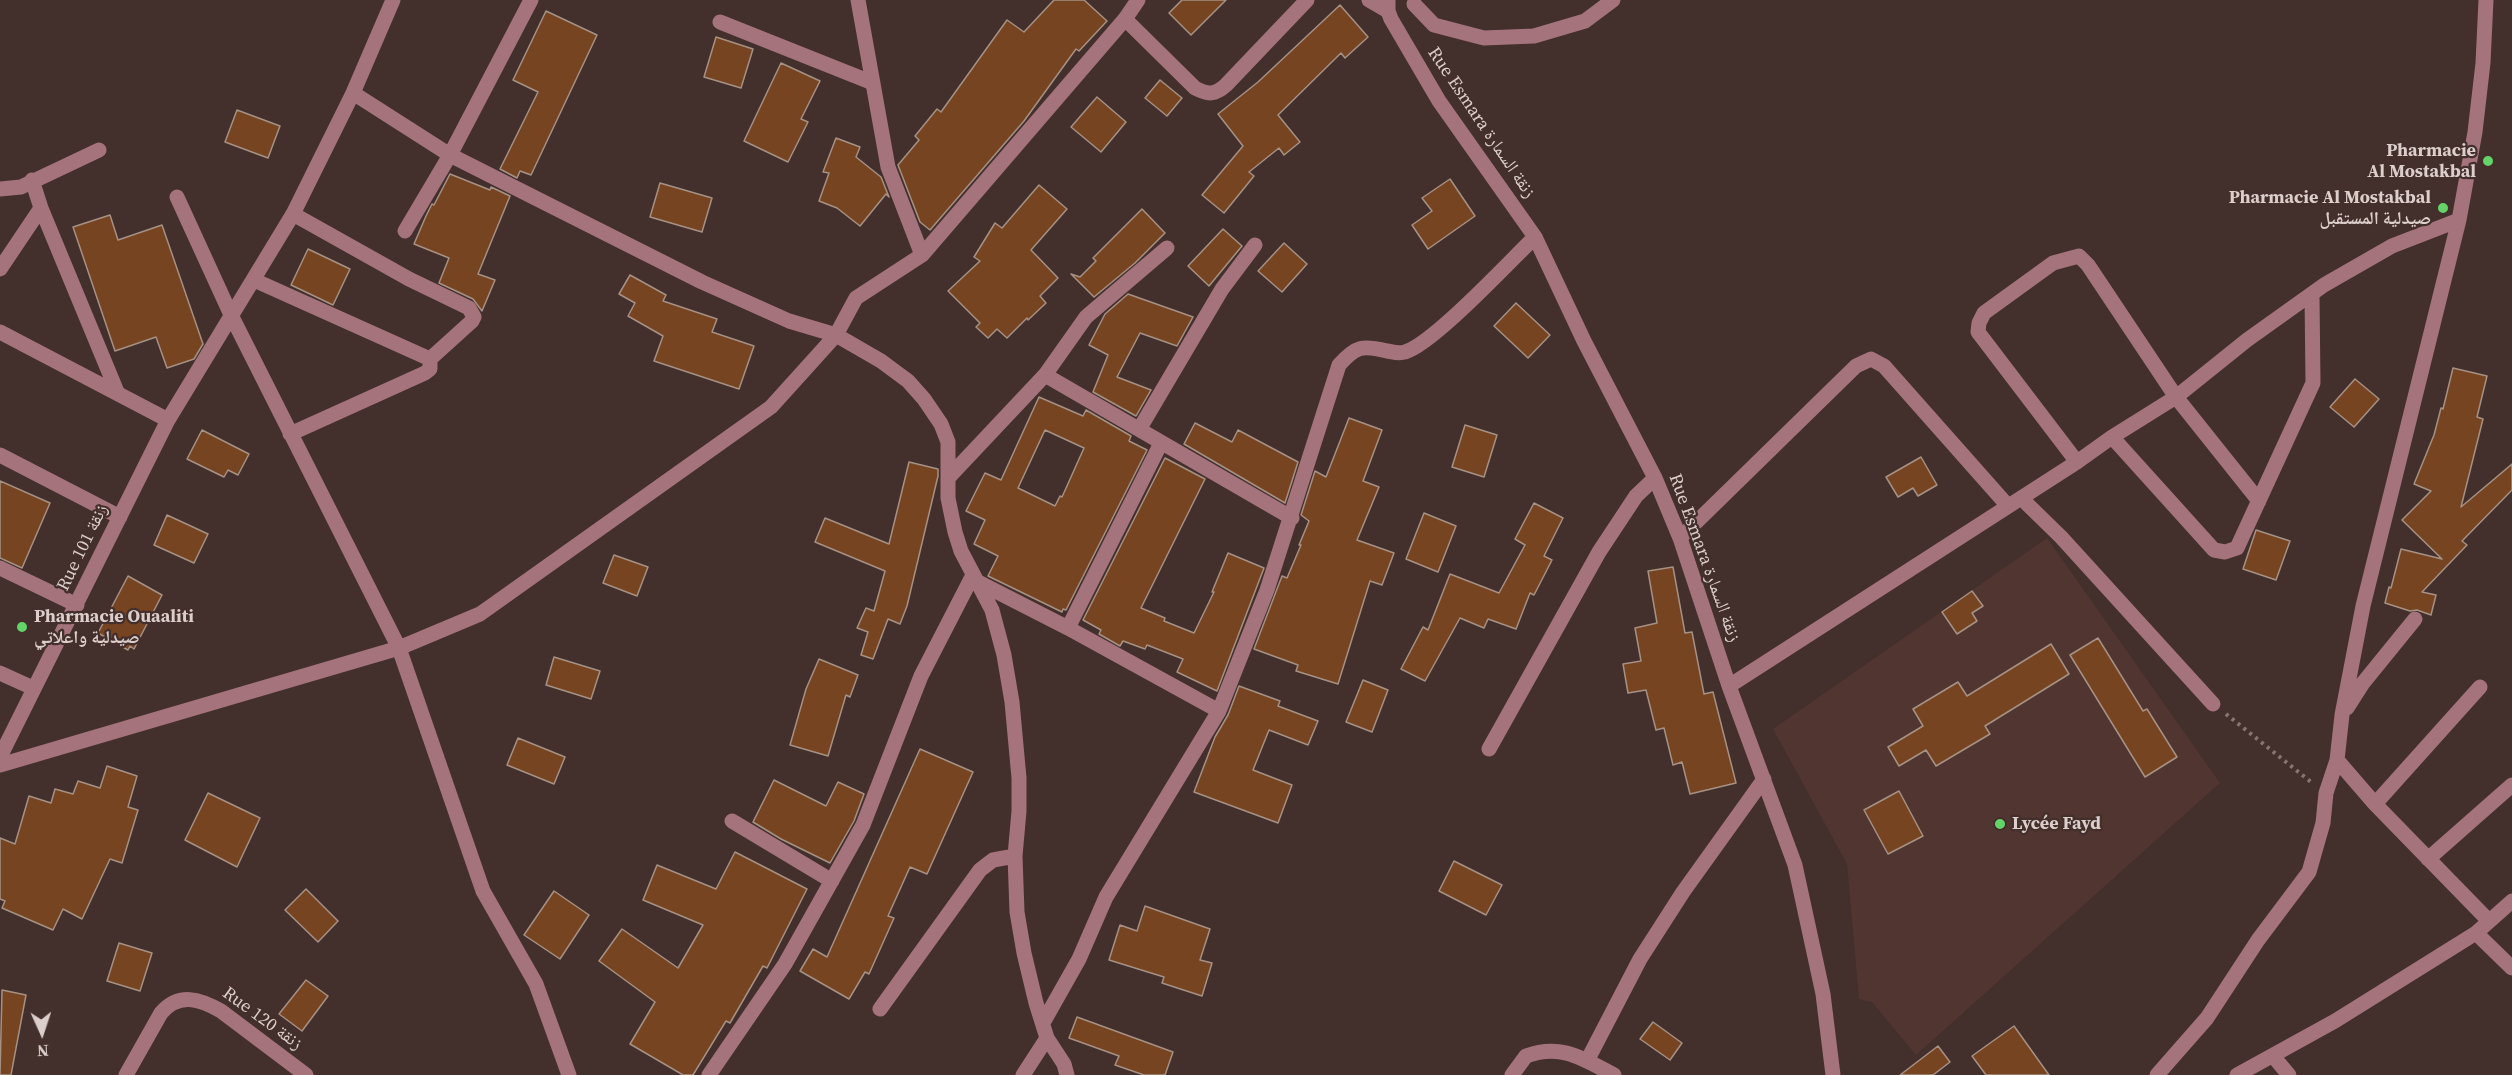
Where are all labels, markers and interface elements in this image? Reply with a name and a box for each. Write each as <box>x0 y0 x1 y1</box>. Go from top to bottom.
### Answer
street label: Rue Esmara زنقة السمارة <box>1422 43 1540 203</box>
place label: Pharmacie Al Mostakbal <box>2367 140 2476 182</box>
marker: Pharmacie Al Mostakbal <box>2481 154 2495 168</box>
place label: Pharmacie Al Mostakbal صيدلية المستقبل <box>2229 187 2431 230</box>
marker: Pharmacie Al Mostakbal صيدلية المستقبل <box>2436 201 2450 215</box>
street label: Rue Esmara زنقة السمارة <box>1664 471 1744 645</box>
street label: Rue 101 زنقة <box>53 501 113 595</box>
place label: Pharmacie Ouaaliti صيدلية واعلاتي <box>34 606 194 648</box>
marker: Pharmacie Ouaaliti صيدلية واعلاتي <box>15 620 29 634</box>
place label: Lycée Fayd <box>2012 813 2101 835</box>
marker: Lycée Fayd <box>1993 817 2007 831</box>
street label: Rue 120 زنقة <box>218 983 306 1055</box>
north arrow <box>12 1003 72 1063</box>
text: N <box>37 1040 49 1062</box>

